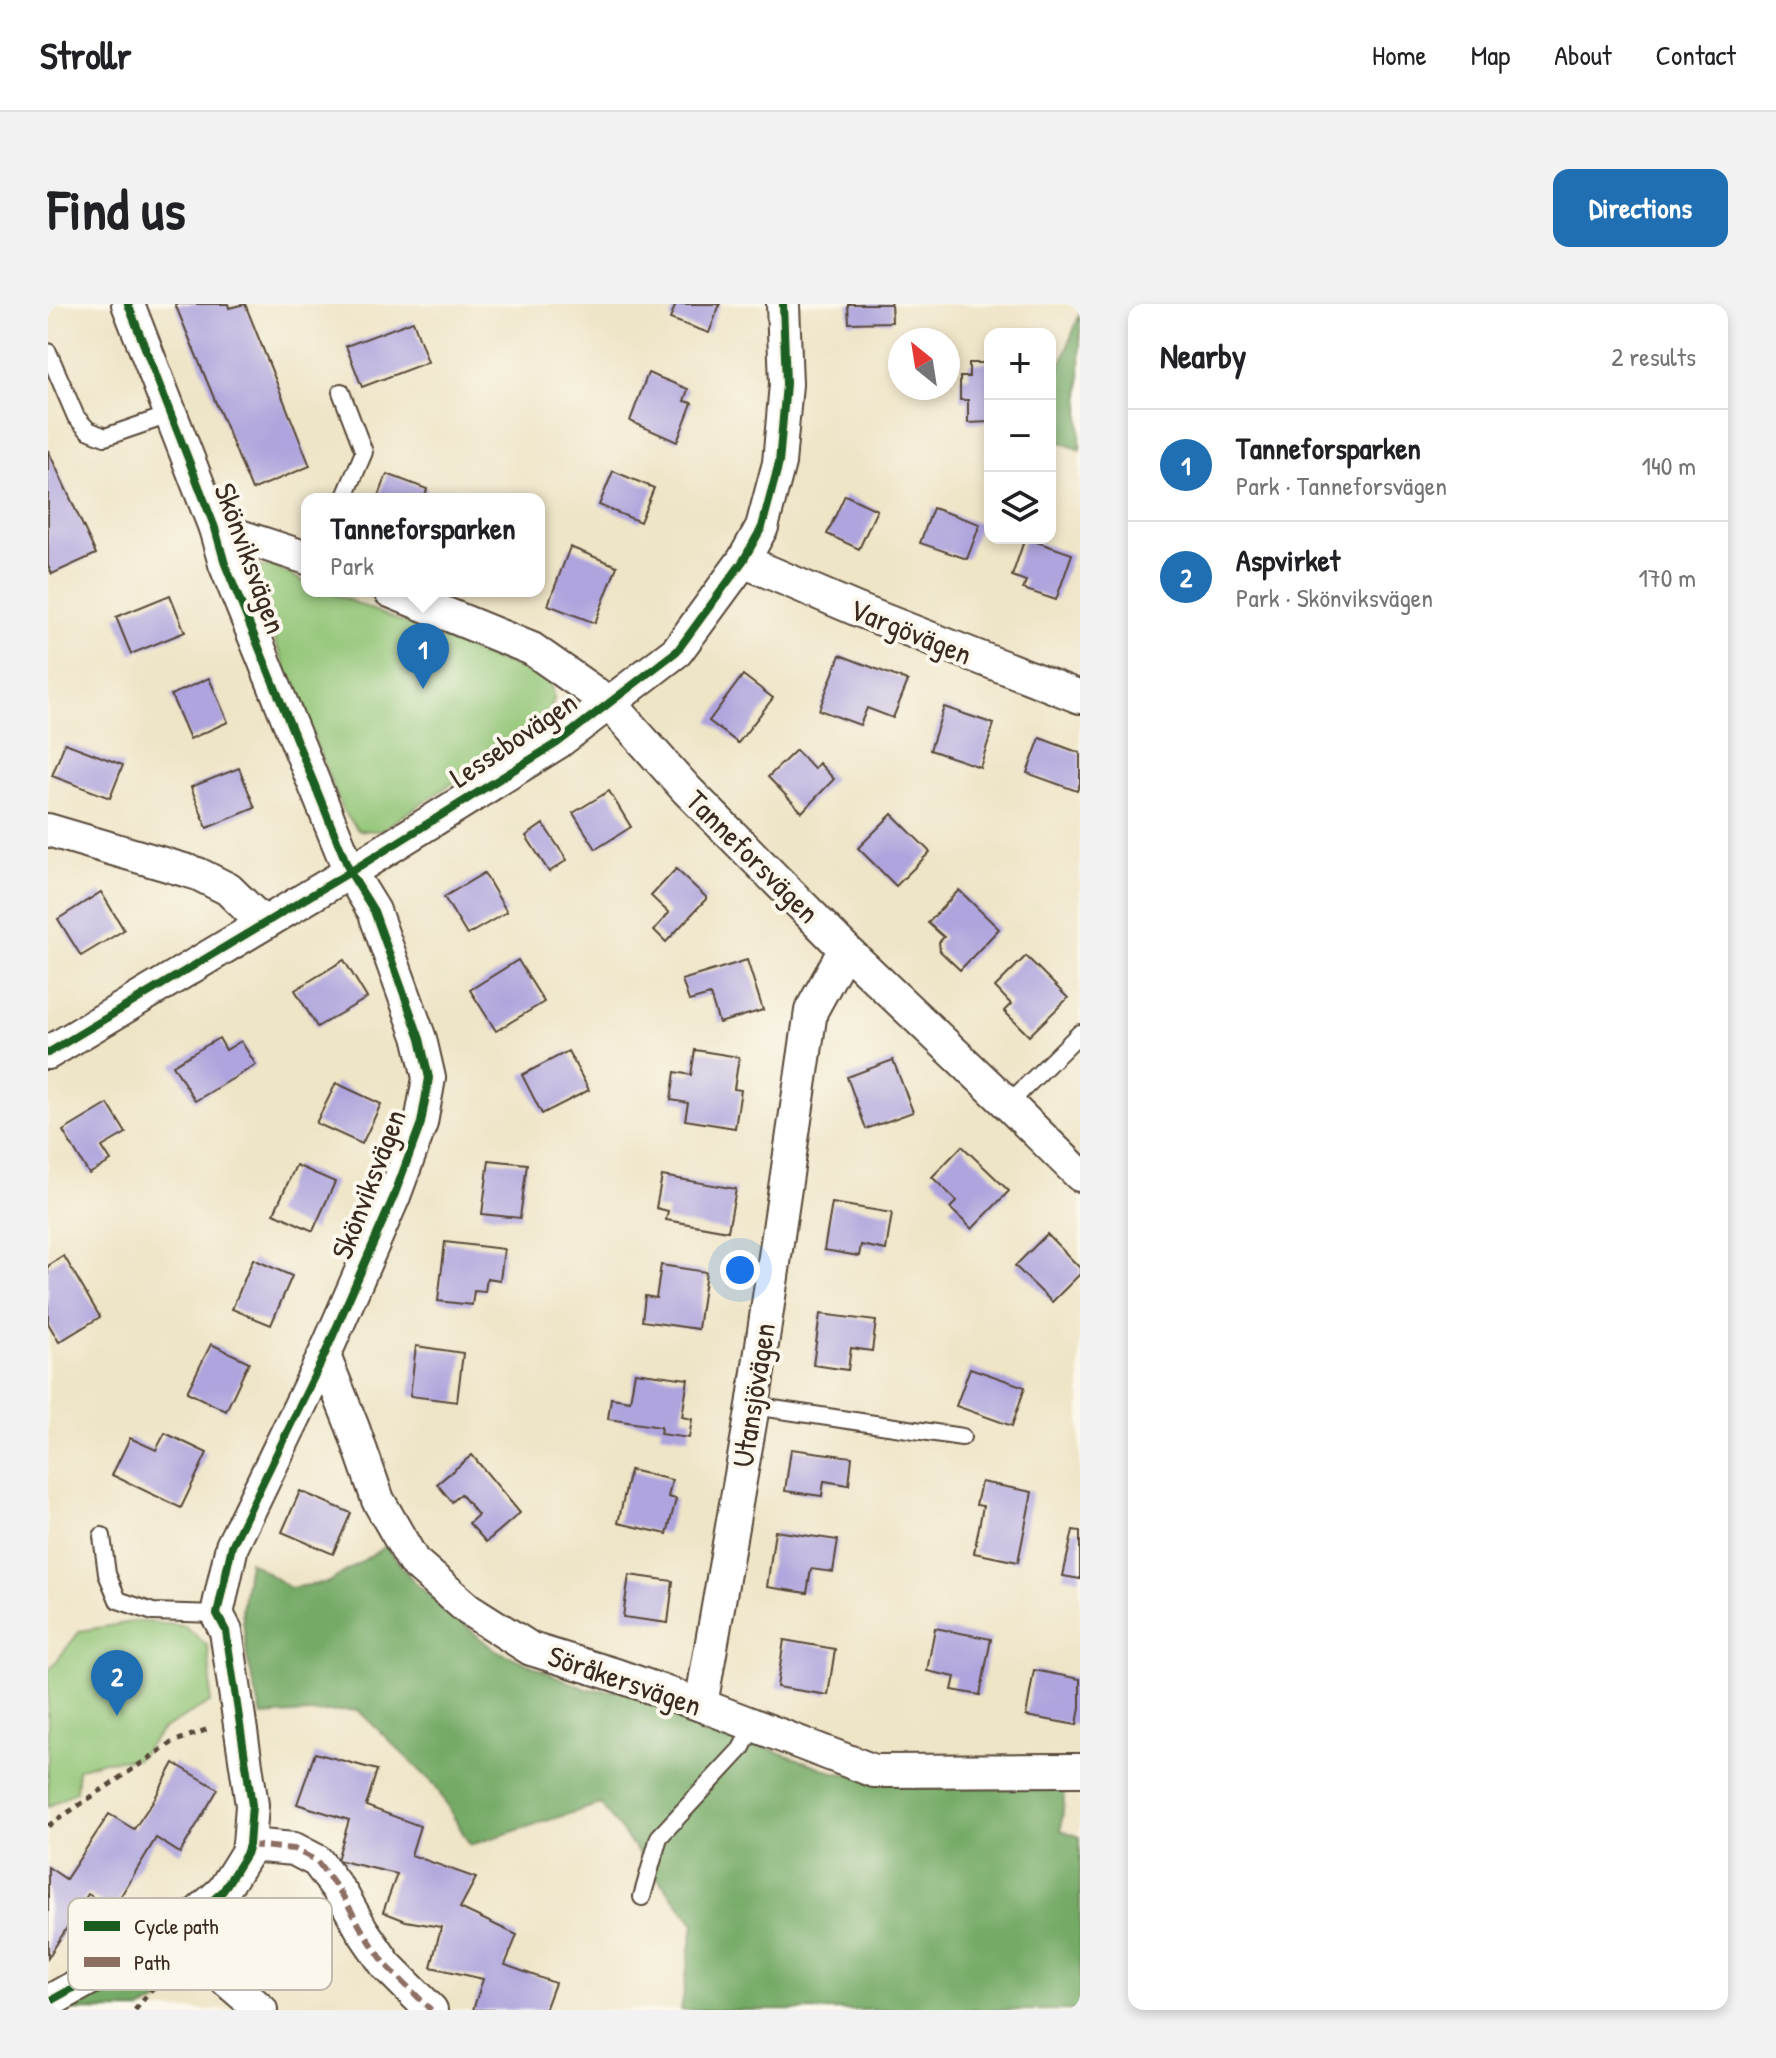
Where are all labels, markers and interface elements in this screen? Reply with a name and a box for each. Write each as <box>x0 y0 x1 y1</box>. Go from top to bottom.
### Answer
text: Strollr <box>40 29 131 81</box>
text: Home <box>1372 36 1427 74</box>
text: Map <box>1471 36 1510 74</box>
text: About <box>1554 36 1612 74</box>
text: Contact <box>1656 36 1736 74</box>
button: Directions <box>1553 169 1728 247</box>
text: Find us <box>48 171 186 246</box>
north arrow <box>888 328 960 400</box>
map controls <box>984 328 1056 544</box>
button: + <box>984 328 1056 400</box>
text: Nearby <box>1160 333 1246 379</box>
text: 2 results <box>1611 339 1696 374</box>
button: − <box>984 400 1056 472</box>
text: Tanneforsparken <box>1236 428 1421 468</box>
text: 1 <box>1181 448 1191 483</box>
text: 140 m <box>1642 448 1696 483</box>
text: Park · Tanneforsvägen <box>1236 468 1447 503</box>
button: layers <box>984 472 1056 544</box>
street label: Skönviksvägen <box>205 477 297 639</box>
popup <box>301 493 545 597</box>
text: Tanneforsparken <box>331 508 515 548</box>
text: Aspvirket <box>1236 540 1340 580</box>
text: Park <box>331 548 374 583</box>
text: 2 <box>1180 560 1192 595</box>
text: 170 m <box>1638 560 1696 595</box>
text: Park · Skönviksvägen <box>1236 580 1433 615</box>
street label: Vargövägen <box>844 588 978 674</box>
pin: 1 <box>397 623 449 689</box>
street label: Lessebovägen <box>442 682 584 796</box>
street label: Tanneforsvägen <box>678 781 828 931</box>
street label: Skönviksvägen <box>321 1103 415 1265</box>
your location <box>720 1250 760 1290</box>
street label: Utansjövägen <box>722 1320 784 1470</box>
street label: Söråkersvägen <box>543 1635 707 1725</box>
pin: 2 <box>91 1650 143 1716</box>
legend <box>68 1898 332 1990</box>
text: Cycle path <box>134 1911 218 1941</box>
text: Path <box>134 1947 170 1977</box>

